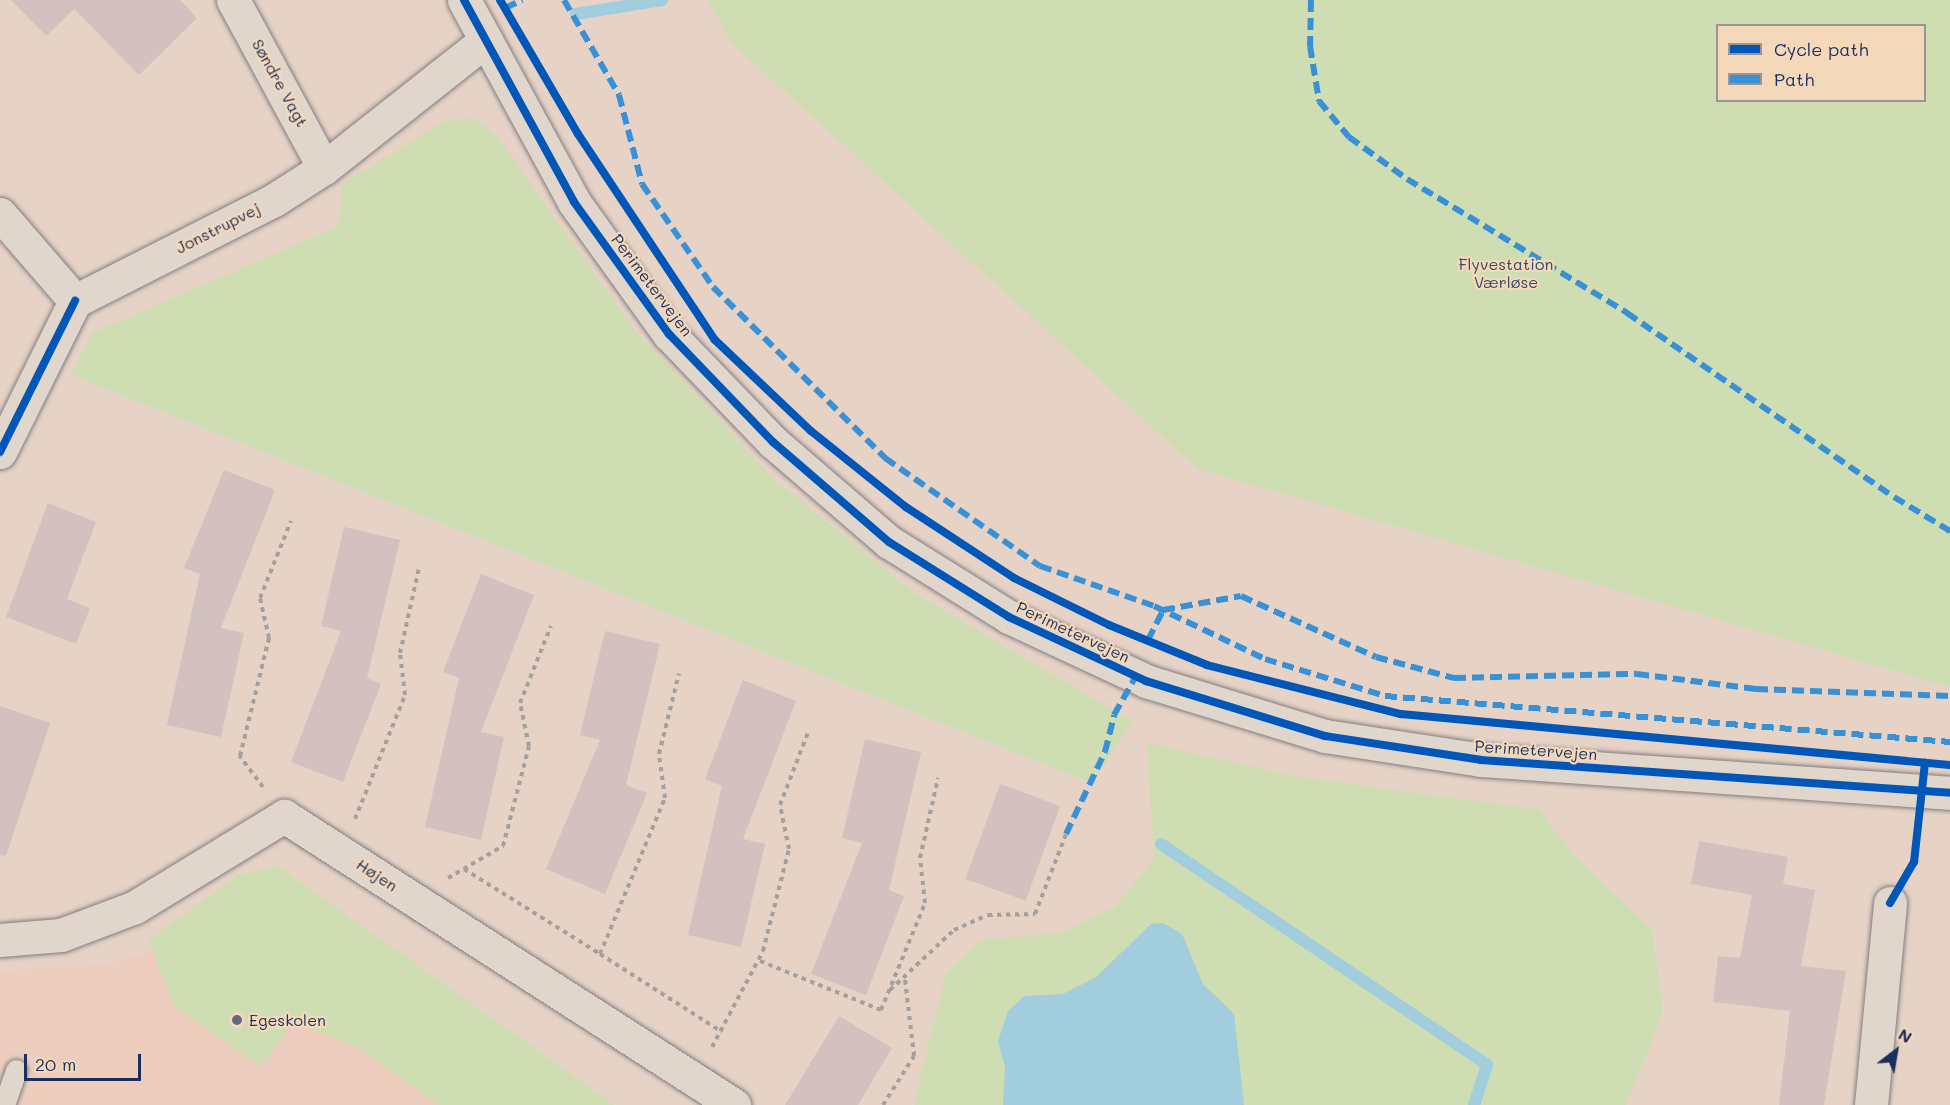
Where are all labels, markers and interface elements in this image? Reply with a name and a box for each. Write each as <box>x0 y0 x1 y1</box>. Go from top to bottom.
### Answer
legend <box>1716 24 1926 102</box>
street label: Søndre Vagt <box>248 36 312 130</box>
text: Cycle path <box>1774 37 1869 61</box>
text: Path <box>1774 67 1814 91</box>
street label: Jonstrupvej <box>172 198 264 258</box>
street label: Perimetervejen <box>607 230 697 340</box>
park label: Flyvestation Værløse <box>1459 254 1553 292</box>
street label: Perimetervejen <box>1013 597 1133 667</box>
street label: Perimetervejen <box>1474 736 1598 764</box>
street label: Højen <box>353 855 401 895</box>
place label: Egeskolen <box>249 1010 326 1030</box>
marker: Egeskolen <box>230 1013 244 1027</box>
north arrow <box>1866 1021 1926 1081</box>
text: N <box>1895 1023 1916 1047</box>
scale bar <box>27 1042 144 1080</box>
text: 20 m <box>35 1052 76 1076</box>

